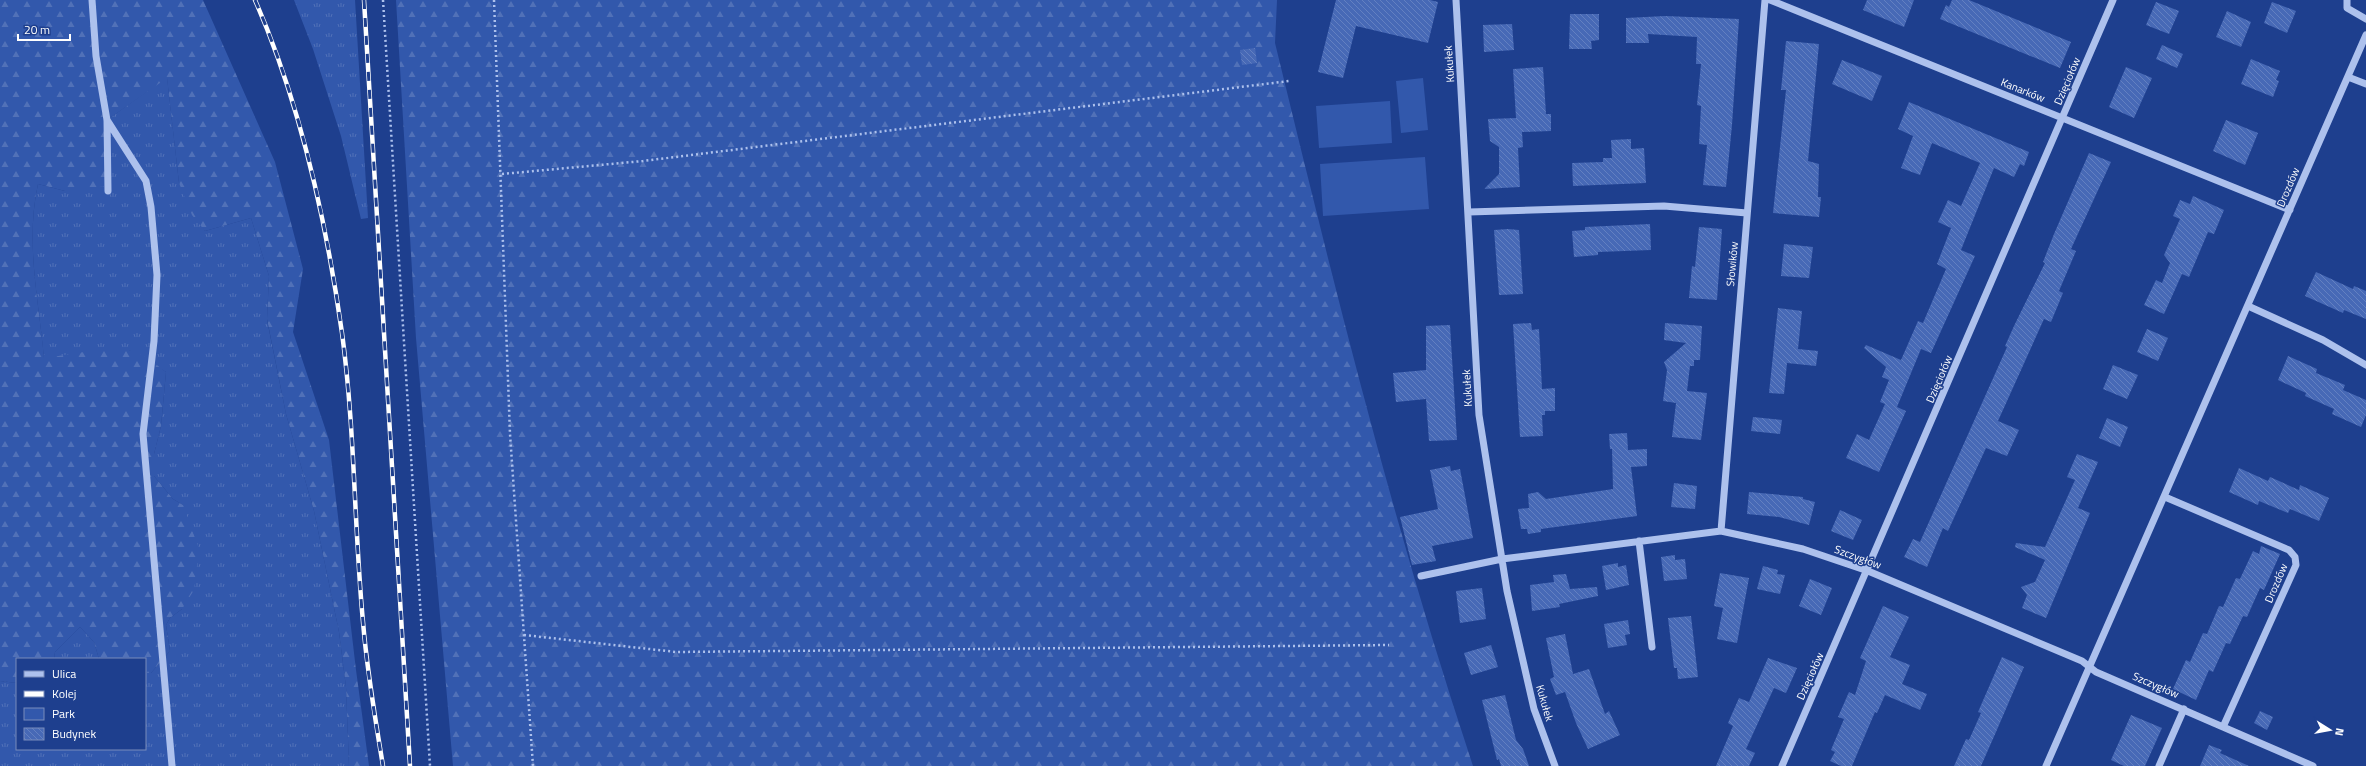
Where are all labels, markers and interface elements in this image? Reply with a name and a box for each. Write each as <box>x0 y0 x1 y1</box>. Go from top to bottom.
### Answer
scale bar <box>18 16 70 42</box>
text: 20 m <box>24 20 50 39</box>
street label: Kukułek <box>1440 44 1458 83</box>
street label: Dzięciołów <box>2050 54 2084 107</box>
street label: Kanarków <box>1999 74 2048 106</box>
street label: Drozdów <box>2273 164 2304 209</box>
street label: Słowików <box>1722 240 1742 287</box>
street label: Dzięciołów <box>1922 352 1956 405</box>
street label: Kukułek <box>1458 368 1476 407</box>
street label: Szczygłów <box>1832 541 1884 573</box>
street label: Drozdów <box>2261 560 2292 605</box>
street label: Dzięciołów <box>1792 649 1828 702</box>
legend <box>16 658 146 750</box>
text: Ulica <box>52 664 76 683</box>
street label: Szczygłów <box>2130 668 2182 702</box>
street label: Kukułek <box>1532 683 1558 724</box>
text: Kolej <box>52 684 76 703</box>
text: Park <box>52 704 75 723</box>
north arrow <box>2310 710 2350 750</box>
text: Budynek <box>52 724 96 743</box>
text: N <box>2331 727 2348 737</box>

